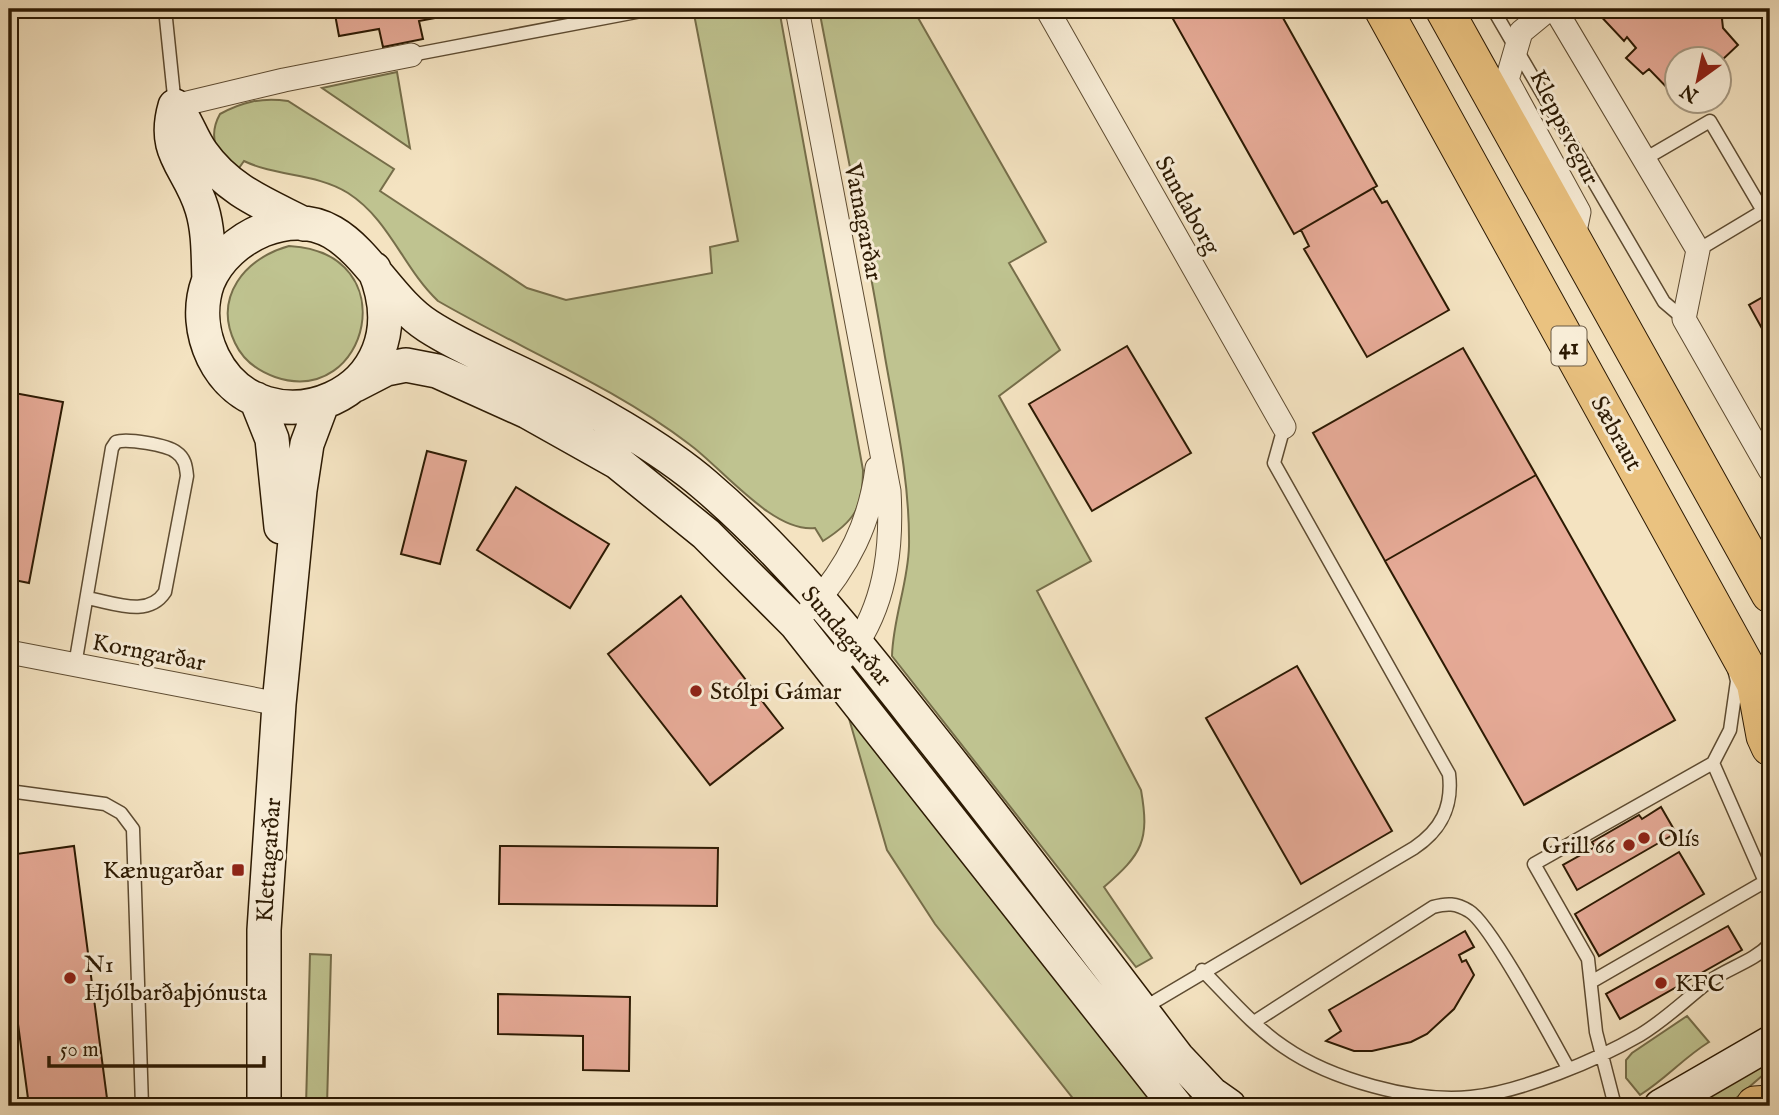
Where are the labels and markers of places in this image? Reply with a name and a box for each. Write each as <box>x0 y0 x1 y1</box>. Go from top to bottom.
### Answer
place label: Stólpi Gámar <box>710 677 842 708</box>
marker: Stólpi Gámar <box>688 683 704 699</box>
place label: Olís <box>1658 824 1699 855</box>
marker: Olís <box>1636 830 1652 846</box>
place label: Grill 66 <box>1542 831 1616 862</box>
marker: Grill 66 <box>1621 837 1637 853</box>
place label: Kænugarðar <box>103 856 224 887</box>
marker: Kænugarðar <box>230 862 246 878</box>
place label: N1 Hjólbarðaþjónusta <box>84 950 268 1009</box>
place label: KFC <box>1675 969 1725 1000</box>
marker: N1 Hjólbarðaþjónusta <box>62 970 78 986</box>
marker: KFC <box>1653 975 1669 991</box>

